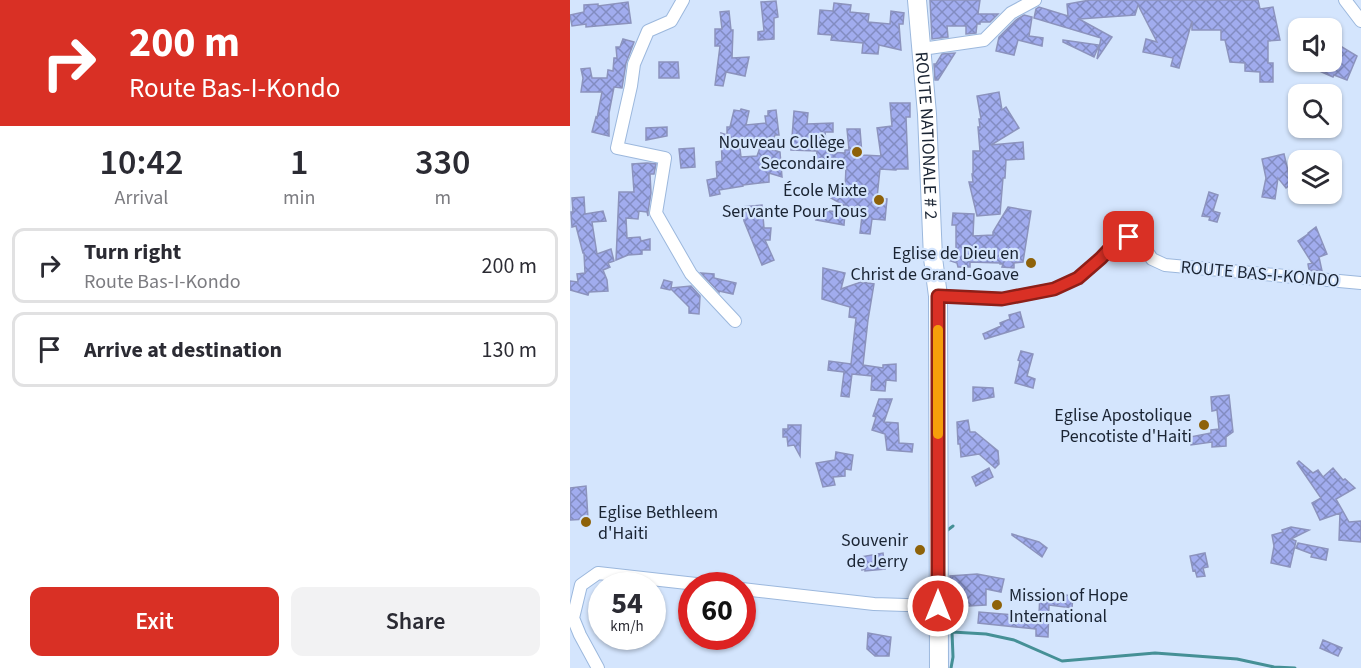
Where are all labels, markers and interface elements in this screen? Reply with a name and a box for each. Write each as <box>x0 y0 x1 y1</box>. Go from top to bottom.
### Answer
text: 200 m <box>129 13 240 73</box>
map controls <box>1288 18 1342 204</box>
button: sound <box>1288 18 1342 72</box>
icon: right <box>30 24 108 102</box>
street label: ROUTE NATIONALE # 2 <box>909 51 944 220</box>
text: Route Bas-I-Kondo <box>129 69 340 108</box>
button: search <box>1288 84 1342 138</box>
place label: Nouveau Collège Secondaire <box>719 130 845 176</box>
text: 10:42 <box>100 137 183 188</box>
text: 1 <box>290 137 308 188</box>
text: 330 <box>415 137 470 188</box>
marker: Nouveau Collège Secondaire <box>850 145 864 159</box>
button: layers <box>1288 150 1342 204</box>
place label: École Mixte Servante Pour Tous <box>722 178 867 224</box>
text: Arrival <box>115 184 168 212</box>
text: min <box>283 184 315 212</box>
text: m <box>434 184 451 212</box>
marker: École Mixte Servante Pour Tous <box>872 193 886 207</box>
pin <box>1103 211 1154 262</box>
icon: arrive <box>1112 220 1145 253</box>
text: Turn right <box>84 236 181 268</box>
place label: Eglise de Dieu en Christ de Grand-Goave <box>850 241 1019 287</box>
icon: right <box>33 249 66 282</box>
text: 200 m <box>482 250 537 282</box>
street label: ROUTE BAS-I-KONDO <box>1180 255 1341 293</box>
marker: Eglise de Dieu en Christ de Grand-Goave <box>1024 256 1038 270</box>
text: Route Bas-I-Kondo <box>84 268 241 296</box>
icon: arrive <box>33 333 66 366</box>
text: Arrive at destination <box>84 334 282 366</box>
text: 130 m <box>482 334 537 366</box>
place label: Eglise Apostolique Pencotiste d'Haiti <box>1054 403 1192 449</box>
marker: Eglise Apostolique Pencotiste d'Haiti <box>1197 418 1211 432</box>
place label: Eglise Bethleem d'Haiti <box>598 500 718 546</box>
marker: Eglise Bethleem d'Haiti <box>579 515 593 529</box>
place label: Souvenir de Jerry <box>841 528 909 574</box>
marker: Souvenir de Jerry <box>913 543 927 557</box>
speed limit sign: 60 <box>678 572 756 650</box>
position arrow <box>906 574 970 638</box>
text: 54 <box>611 582 643 625</box>
place label: Mission of Hope International <box>1009 583 1128 629</box>
button: Exit <box>30 587 279 656</box>
button: Share <box>291 587 540 656</box>
marker: Mission of Hope International <box>990 598 1004 612</box>
text: km/h <box>610 616 644 637</box>

